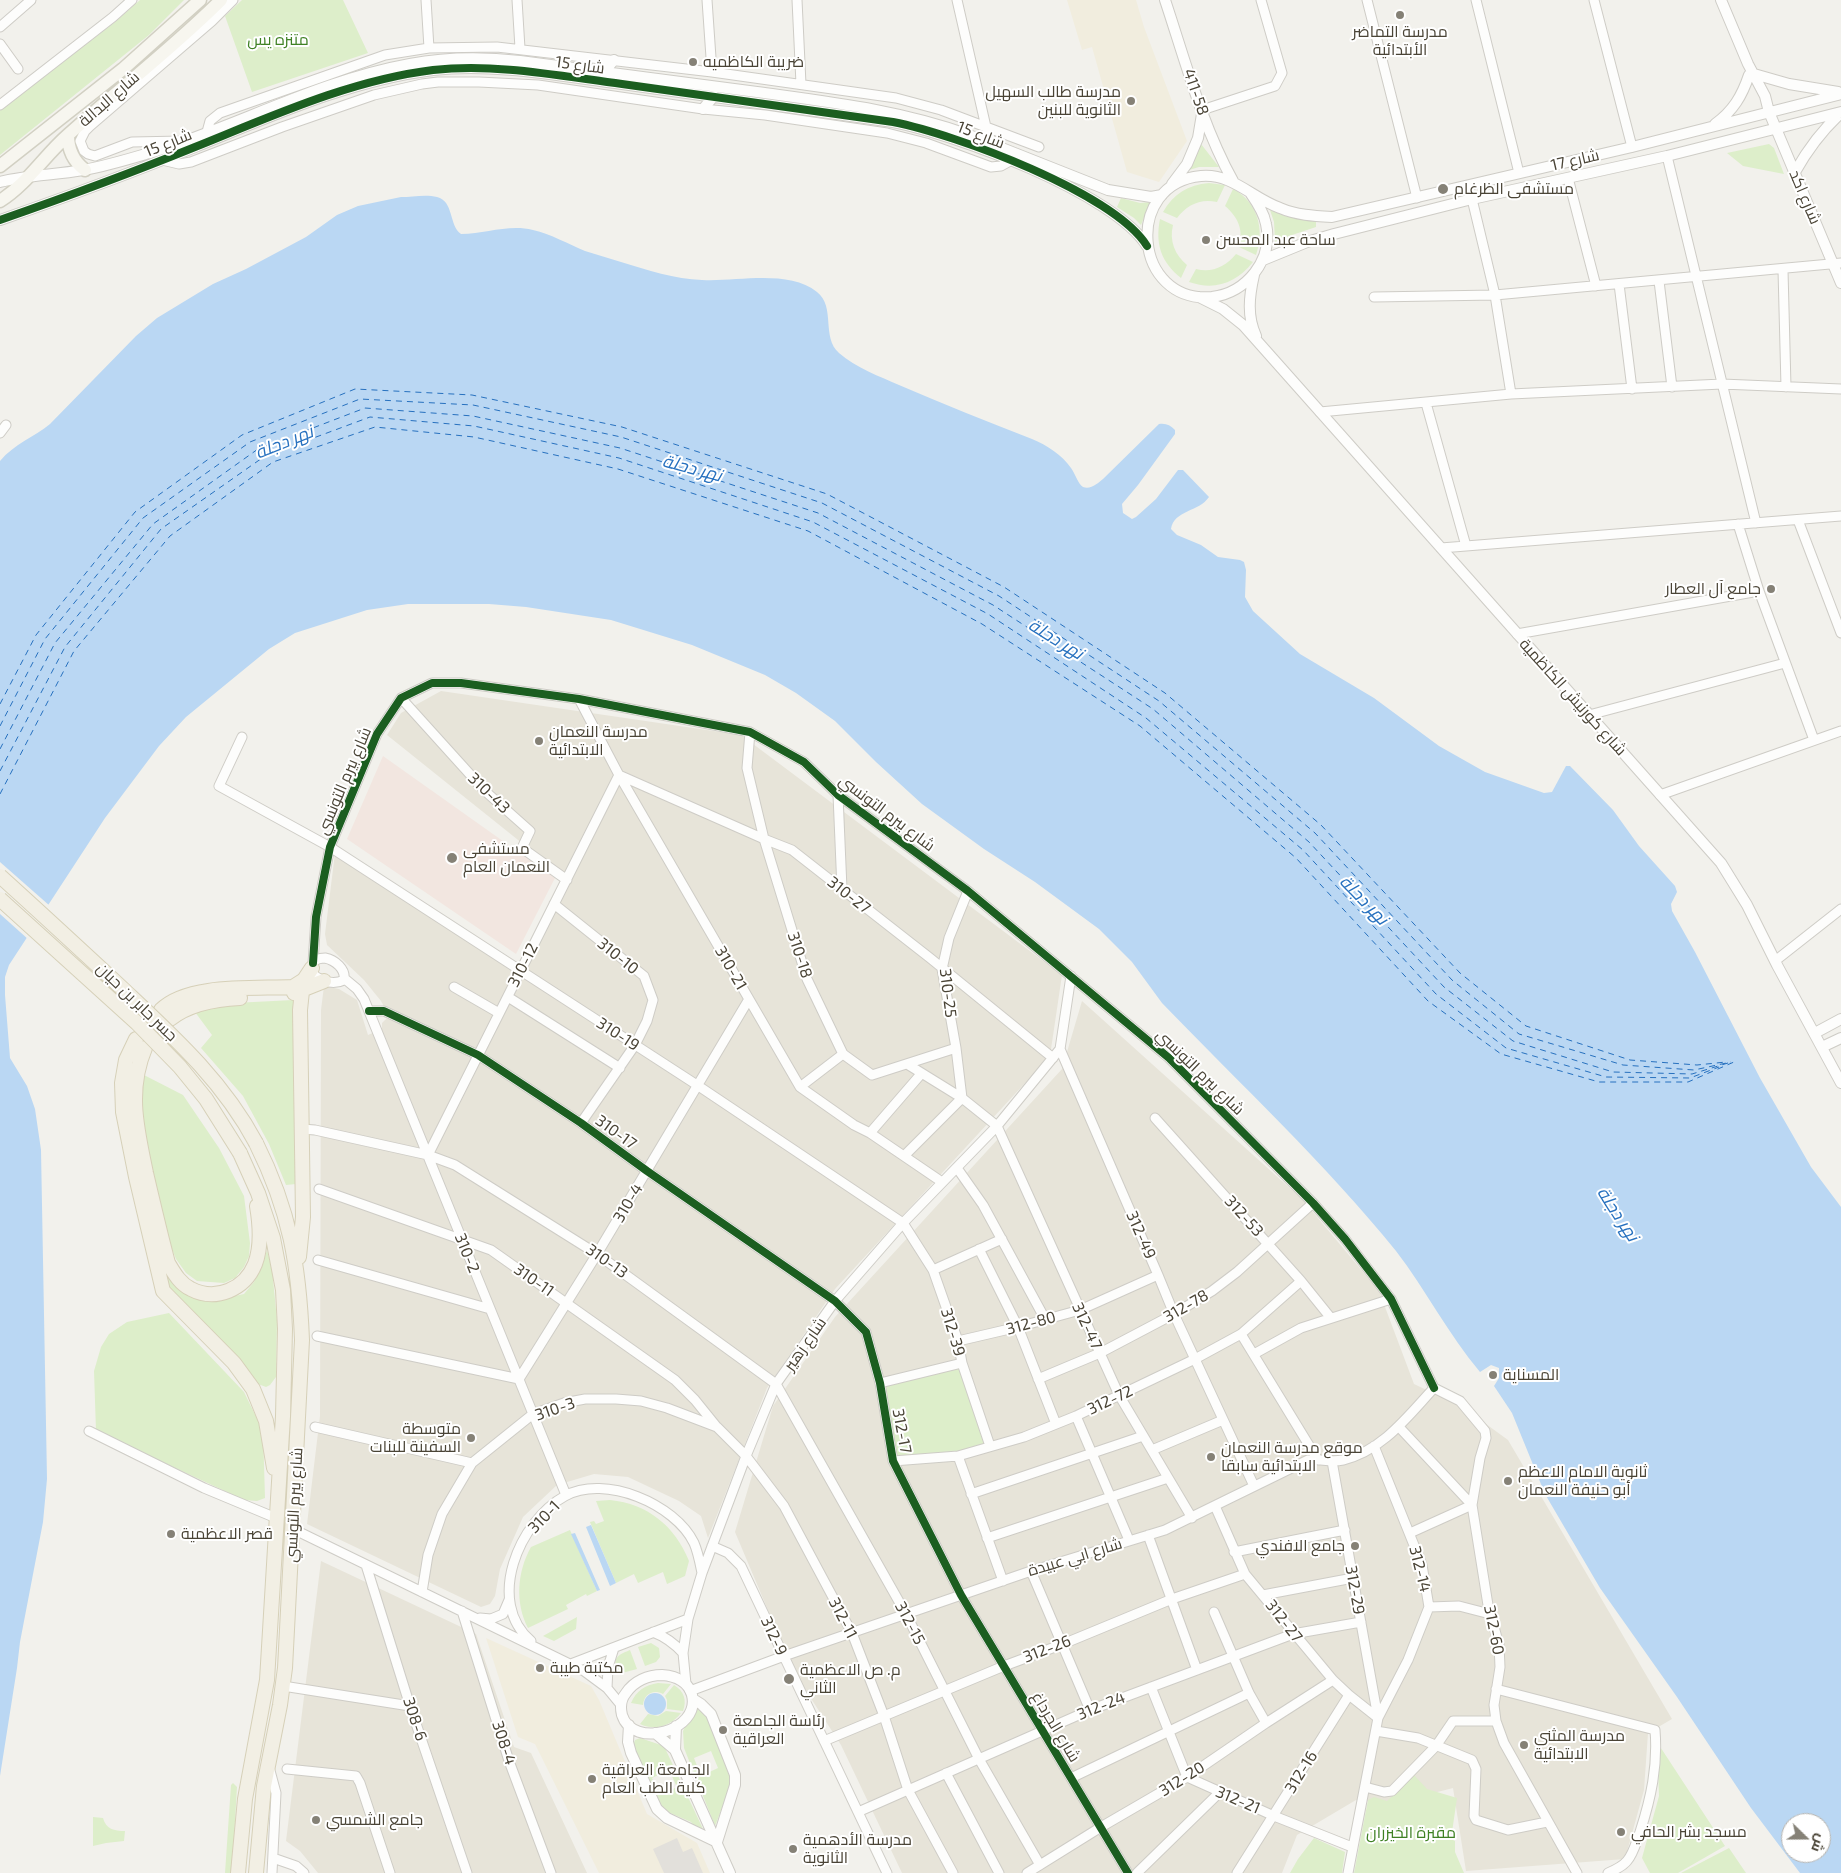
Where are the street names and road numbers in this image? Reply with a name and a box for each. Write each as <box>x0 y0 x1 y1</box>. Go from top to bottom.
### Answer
street label: شارع 15 <box>554 52 606 78</box>
street label: 411-58 <box>1179 66 1213 118</box>
street label: شارع البدالة <box>75 67 143 131</box>
street label: شارع 15 <box>954 117 1008 153</box>
street label: شارع 15 <box>141 125 195 161</box>
street label: شارع 17 <box>1549 145 1601 175</box>
street label: شارع اكد <box>1785 167 1825 227</box>
street label: شارع كورنيش الكاظمية <box>1515 634 1631 760</box>
street label: شارع بيرم التونسي <box>313 724 375 838</box>
street label: 310-43 <box>464 768 514 818</box>
street label: شارع بيرم التونسي <box>835 771 939 855</box>
street label: 310-27 <box>824 872 874 918</box>
street label: 310-18 <box>784 929 816 981</box>
street label: 310-10 <box>593 934 643 978</box>
street label: 310-12 <box>504 940 542 990</box>
street label: 310-21 <box>711 943 751 993</box>
street label: جسر جابر بن حيان <box>93 959 181 1045</box>
street label: 310-25 <box>935 967 961 1019</box>
street label: 310-19 <box>593 1013 643 1055</box>
street label: شارع بيرم التونسي <box>1152 1025 1248 1119</box>
street label: 310-17 <box>592 1111 640 1153</box>
street label: 310-4 <box>609 1180 647 1226</box>
street label: 312-53 <box>1221 1191 1267 1241</box>
street label: 312-49 <box>1122 1208 1160 1262</box>
street label: 310-2 <box>450 1230 484 1276</box>
street label: 310-13 <box>582 1240 632 1282</box>
street label: 310-11 <box>510 1259 558 1301</box>
street label: 312-78 <box>1160 1286 1212 1326</box>
street label: 312-47 <box>1068 1300 1106 1352</box>
street label: 312-39 <box>937 1306 969 1358</box>
street label: 312-80 <box>1004 1307 1058 1339</box>
street label: شارع زهير <box>780 1314 830 1374</box>
street label: 312-72 <box>1084 1381 1136 1419</box>
street label: 310-3 <box>532 1393 578 1425</box>
street label: 312-17 <box>888 1407 916 1455</box>
street label: شارع بيرم التونسي <box>281 1447 307 1563</box>
street label: 310-1 <box>524 1497 564 1537</box>
street label: شارع ابي عبيدة <box>1026 1534 1124 1580</box>
street label: 312-14 <box>1405 1544 1435 1594</box>
street label: 312-29 <box>1341 1564 1369 1616</box>
street label: 312-11 <box>825 1594 861 1642</box>
street label: 312-27 <box>1261 1596 1307 1646</box>
street label: 312-15 <box>891 1598 929 1648</box>
street label: 312-60 <box>1480 1604 1508 1656</box>
street label: 312-9 <box>757 1614 791 1658</box>
street label: 312-26 <box>1020 1631 1074 1667</box>
street label: شارع الجرداغ <box>1028 1688 1084 1766</box>
street label: 312-24 <box>1074 1688 1128 1724</box>
street label: 308-6 <box>399 1695 431 1743</box>
street label: 308-4 <box>488 1719 520 1767</box>
street label: 312-16 <box>1281 1747 1321 1797</box>
street label: 312-20 <box>1156 1758 1208 1800</box>
street label: 312-21 <box>1213 1782 1263 1818</box>

